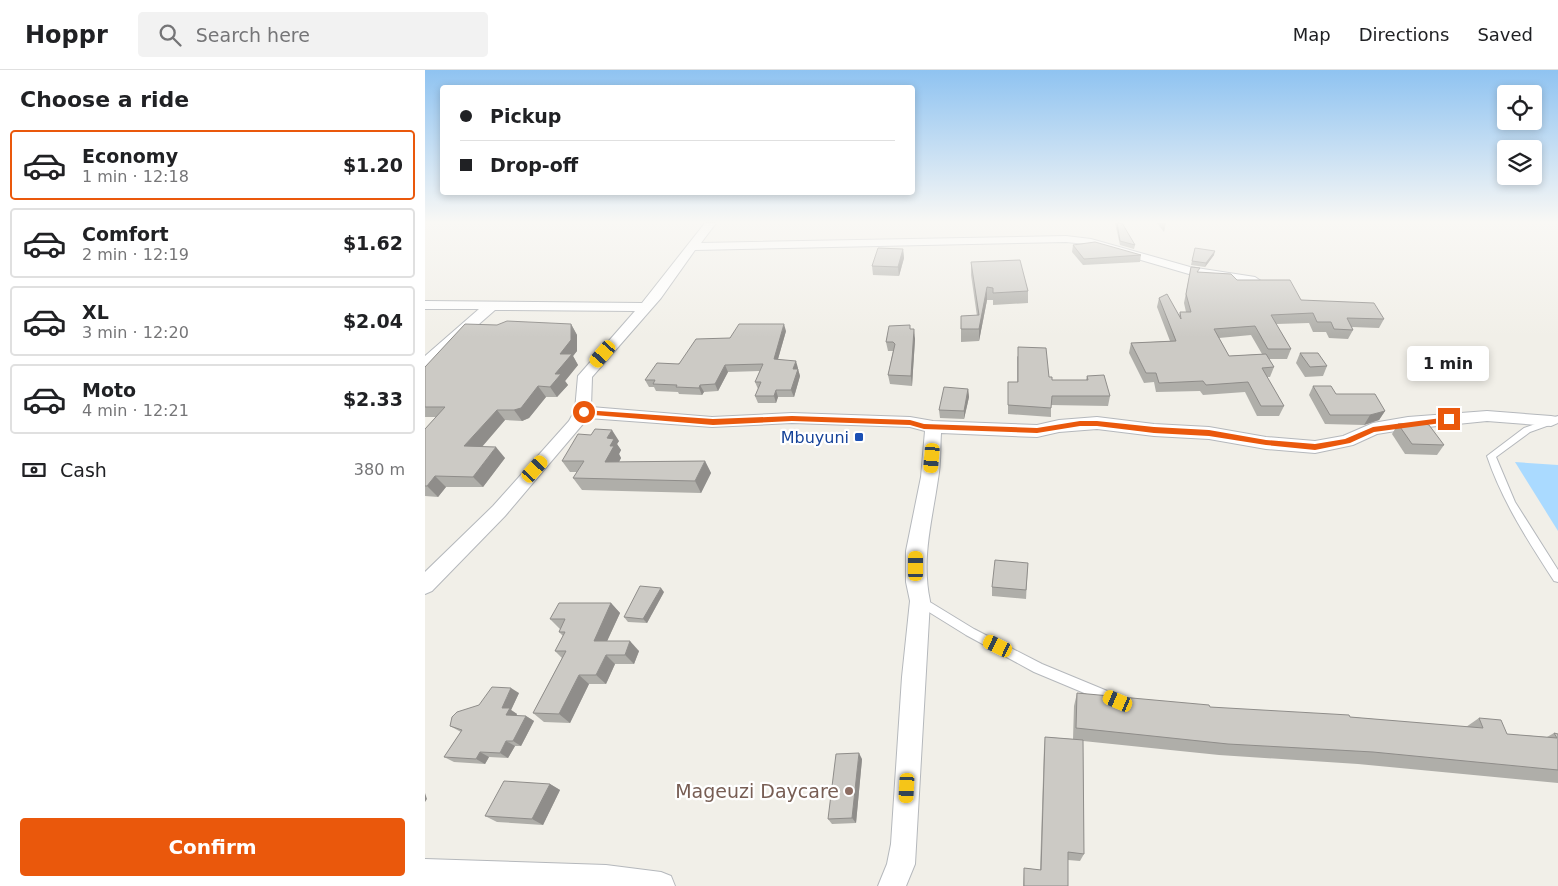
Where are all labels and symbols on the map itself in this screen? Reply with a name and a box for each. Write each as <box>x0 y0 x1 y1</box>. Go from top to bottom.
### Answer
car <box>587 338 618 370</box>
callout: 1 min <box>1408 346 1490 382</box>
route start <box>573 401 595 423</box>
route end <box>1438 408 1460 430</box>
place label: Mbuyuni <box>781 428 849 447</box>
marker: Mbuyuni <box>853 431 865 443</box>
car <box>923 442 940 474</box>
car <box>519 453 550 485</box>
car <box>908 551 923 581</box>
car <box>981 633 1014 659</box>
car <box>1101 688 1134 714</box>
car <box>898 773 915 803</box>
place label: Mageuzi Daycare <box>675 780 839 802</box>
marker: Mageuzi Daycare <box>843 785 855 797</box>

